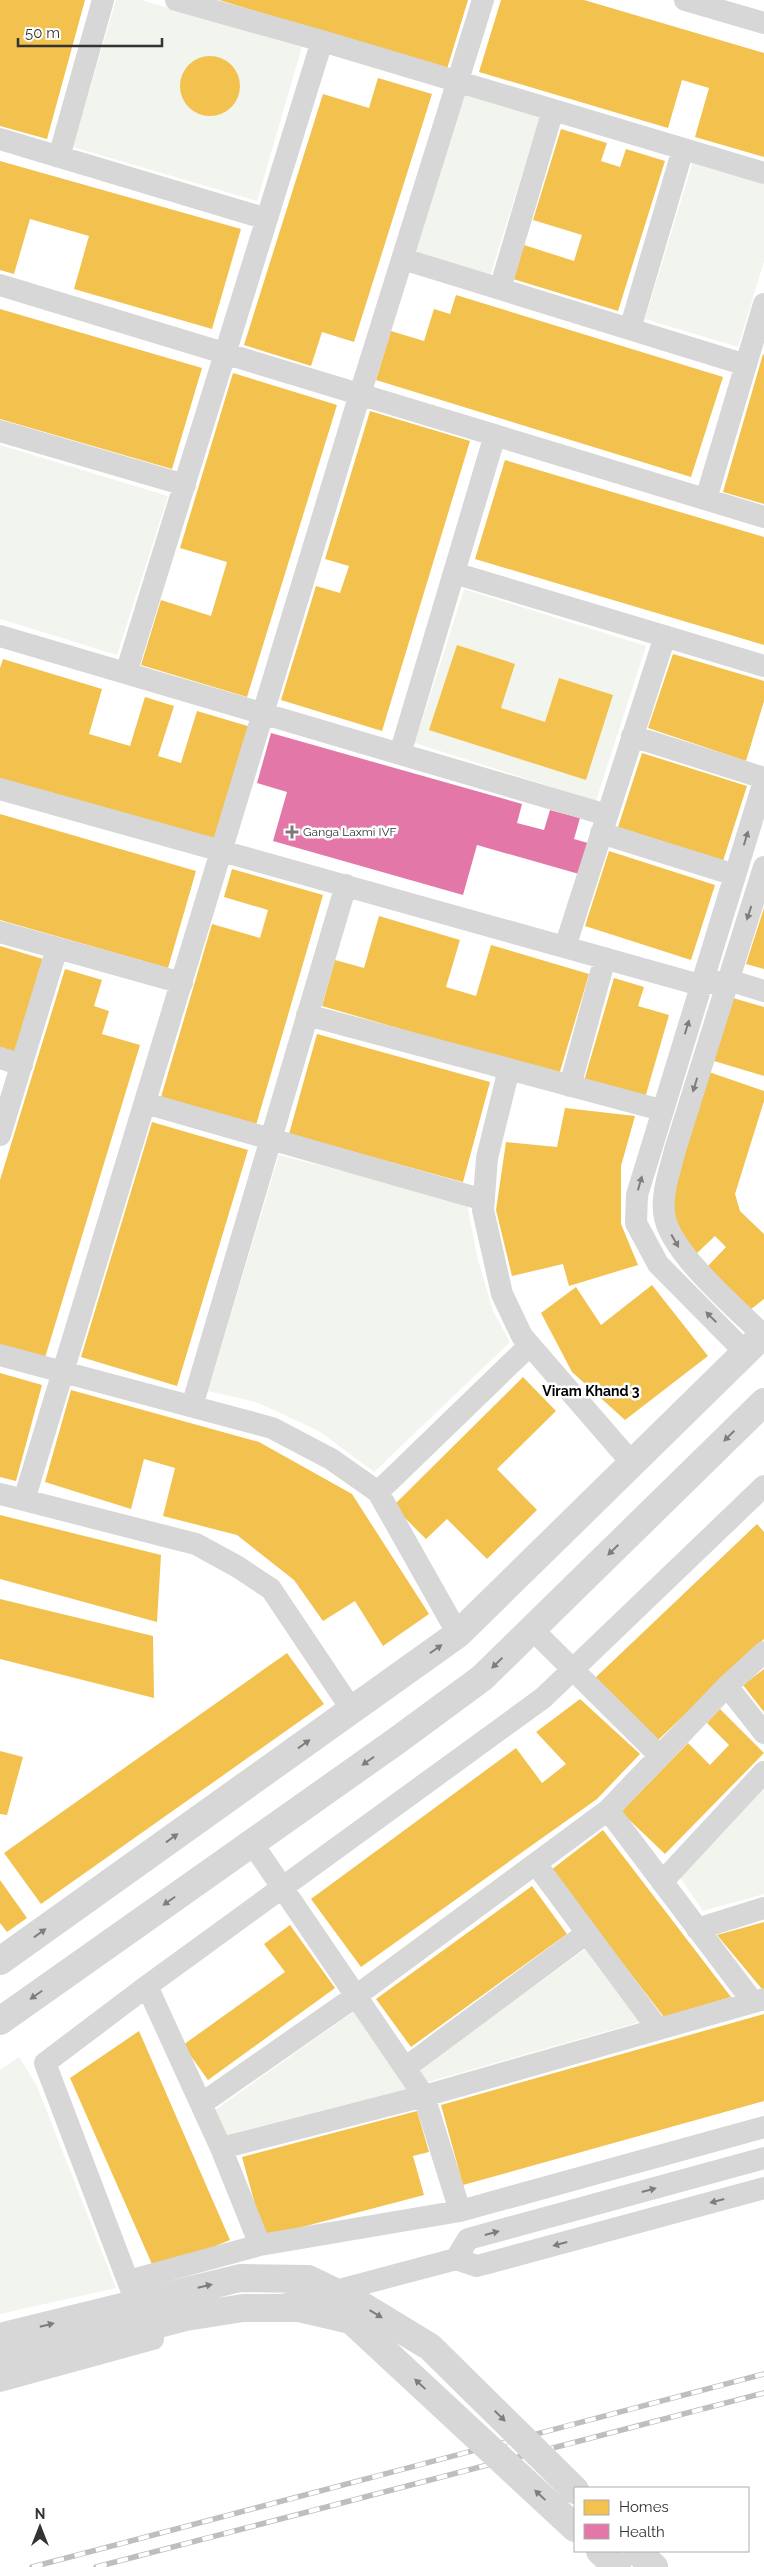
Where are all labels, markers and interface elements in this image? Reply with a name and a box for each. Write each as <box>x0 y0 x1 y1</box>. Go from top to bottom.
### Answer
scale bar <box>18 15 161 47</box>
text: 50 m <box>25 24 60 42</box>
marker: Ganga Laxmi IVF <box>285 825 299 839</box>
place label: Ganga Laxmi IVF <box>303 825 397 839</box>
one-way arrow <box>743 831 750 846</box>
one-way arrow <box>745 906 753 921</box>
one-way arrow <box>684 1019 692 1034</box>
one-way arrow <box>691 1077 699 1092</box>
one-way arrow <box>637 1175 645 1190</box>
one-way arrow <box>670 1234 679 1247</box>
one-way arrow <box>706 1311 718 1323</box>
district label: Viram Khand 3 <box>542 1383 640 1399</box>
one-way arrow <box>723 1430 735 1442</box>
one-way arrow <box>607 1544 619 1556</box>
one-way arrow <box>429 1644 442 1655</box>
one-way arrow <box>492 1656 504 1668</box>
one-way arrow <box>297 1739 311 1749</box>
one-way arrow <box>361 1756 375 1766</box>
one-way arrow <box>165 1833 178 1844</box>
one-way arrow <box>163 1896 176 1907</box>
one-way arrow <box>33 1928 47 1938</box>
one-way arrow <box>29 1990 43 2000</box>
one-way arrow <box>642 2185 657 2193</box>
one-way arrow <box>709 2197 724 2205</box>
one-way arrow <box>485 2228 500 2236</box>
one-way arrow <box>553 2240 568 2248</box>
one-way arrow <box>197 2282 213 2290</box>
one-way arrow <box>369 2309 382 2318</box>
one-way arrow <box>40 2321 55 2329</box>
one-way arrow <box>414 2379 427 2390</box>
one-way arrow <box>494 2410 506 2422</box>
legend <box>574 2487 749 2552</box>
one-way arrow <box>534 2489 546 2501</box>
text: Homes <box>619 2498 669 2516</box>
north arrow <box>15 2502 65 2552</box>
text: N <box>35 2506 45 2522</box>
text: Health <box>619 2523 665 2541</box>

